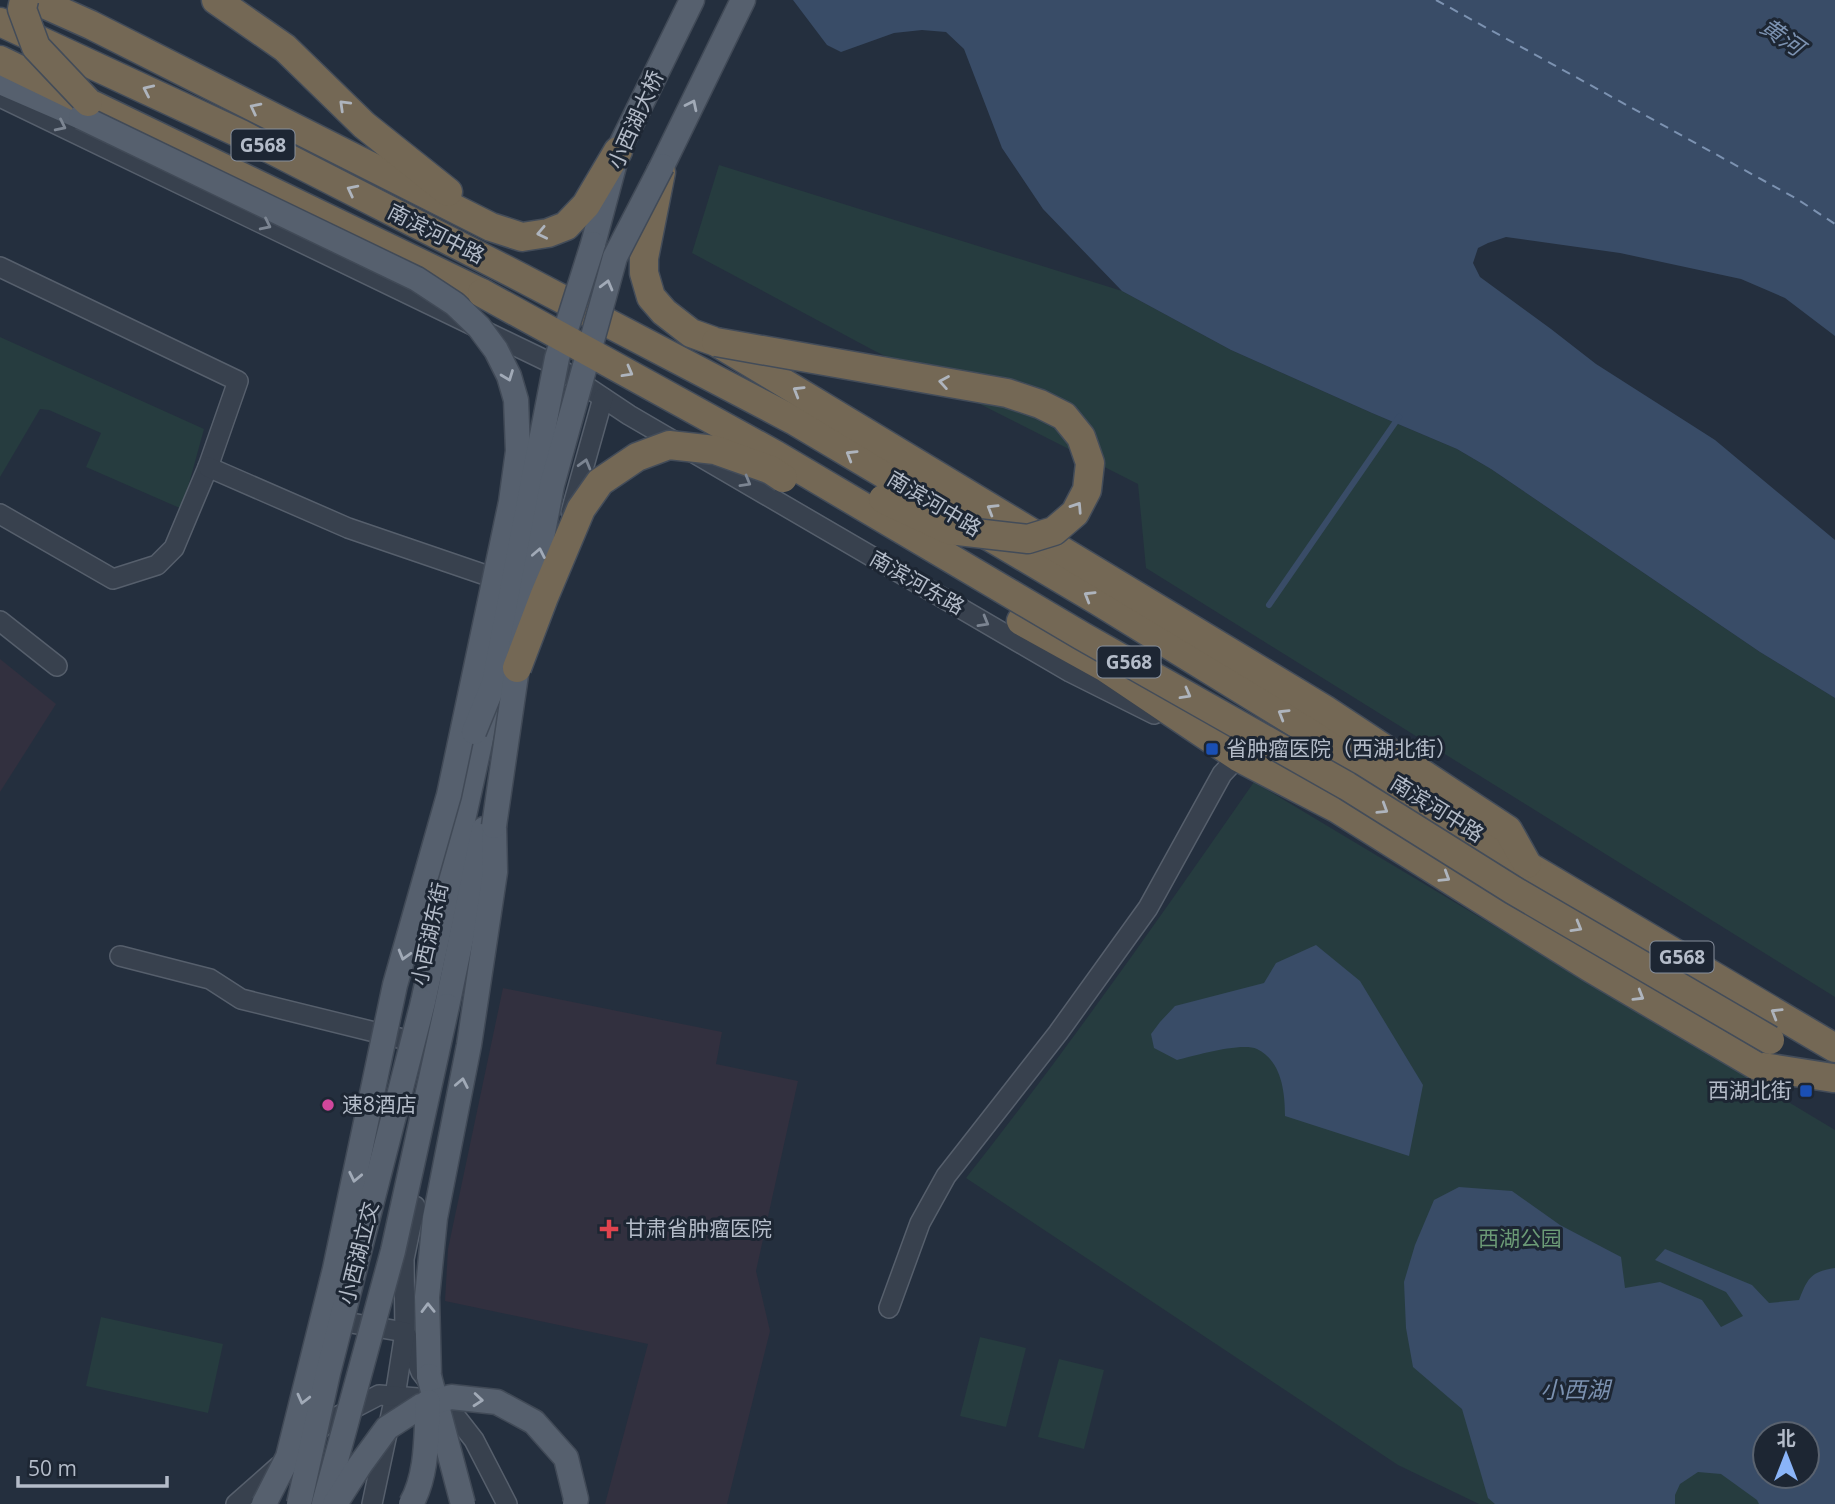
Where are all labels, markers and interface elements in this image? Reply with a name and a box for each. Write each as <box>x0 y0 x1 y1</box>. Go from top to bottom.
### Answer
water label: 黄河 <box>1755 10 1814 65</box>
street label: 小西湖大桥 <box>601 66 669 173</box>
one-way arrow <box>142 85 155 99</box>
one-way arrow <box>684 100 698 112</box>
one-way arrow <box>339 101 352 114</box>
one-way arrow <box>250 102 262 116</box>
one-way arrow <box>54 118 66 132</box>
road number: G568 <box>232 130 294 160</box>
one-way arrow <box>347 185 359 199</box>
street label: 南滨河中路 <box>383 197 490 269</box>
one-way arrow <box>259 217 271 231</box>
one-way arrow <box>536 225 548 240</box>
one-way arrow <box>599 279 613 291</box>
one-way arrow <box>621 364 634 377</box>
one-way arrow <box>499 369 513 381</box>
one-way arrow <box>938 375 950 390</box>
one-way arrow <box>792 387 805 400</box>
one-way arrow <box>845 450 858 463</box>
one-way arrow <box>577 459 591 471</box>
street label: 南滨河中路 <box>882 464 987 542</box>
one-way arrow <box>738 474 751 487</box>
one-way arrow <box>1068 502 1081 515</box>
one-way arrow <box>987 505 1000 518</box>
street label: 南滨河东路 <box>865 544 970 621</box>
one-way arrow <box>531 547 546 558</box>
one-way arrow <box>1083 591 1096 604</box>
one-way arrow <box>977 614 990 627</box>
road number: G568 <box>1098 646 1160 678</box>
one-way arrow <box>1179 686 1191 699</box>
one-way arrow <box>1277 710 1290 723</box>
place label: 省肿瘤医院（西湖北街） <box>1226 734 1457 762</box>
marker: 省肿瘤医院（西湖北街） <box>1204 741 1220 757</box>
street label: 南滨河中路 <box>1386 768 1489 848</box>
one-way arrow <box>1375 800 1388 813</box>
one-way arrow <box>1438 868 1451 881</box>
street label: 小西湖东街 <box>404 880 454 988</box>
one-way arrow <box>1570 919 1582 932</box>
road number: G568 <box>1650 942 1714 973</box>
one-way arrow <box>398 949 412 961</box>
one-way arrow <box>1632 988 1644 1001</box>
one-way arrow <box>1771 1009 1784 1022</box>
place label: 西湖北街 <box>1708 1076 1792 1104</box>
one-way arrow <box>453 1077 468 1089</box>
marker: 西湖北街 <box>1798 1083 1814 1099</box>
place label: 速8酒店 <box>342 1090 417 1118</box>
marker: 速8酒店 <box>320 1097 336 1113</box>
one-way arrow <box>348 1171 363 1183</box>
street label: 小西湖立交 <box>332 1198 384 1307</box>
place label: 甘肃省肿瘤医院 <box>625 1214 772 1242</box>
marker: 甘肃省肿瘤医院 <box>599 1219 619 1239</box>
park label: 西湖公园 <box>1478 1224 1562 1252</box>
one-way arrow <box>420 1302 436 1313</box>
water label: 小西湖 <box>1541 1373 1613 1405</box>
one-way arrow <box>472 1392 483 1407</box>
one-way arrow <box>296 1393 311 1405</box>
north arrow <box>1751 1420 1821 1490</box>
text: 北 <box>1776 1425 1796 1451</box>
scale bar <box>18 1444 166 1488</box>
text: 50 m <box>28 1454 77 1482</box>

